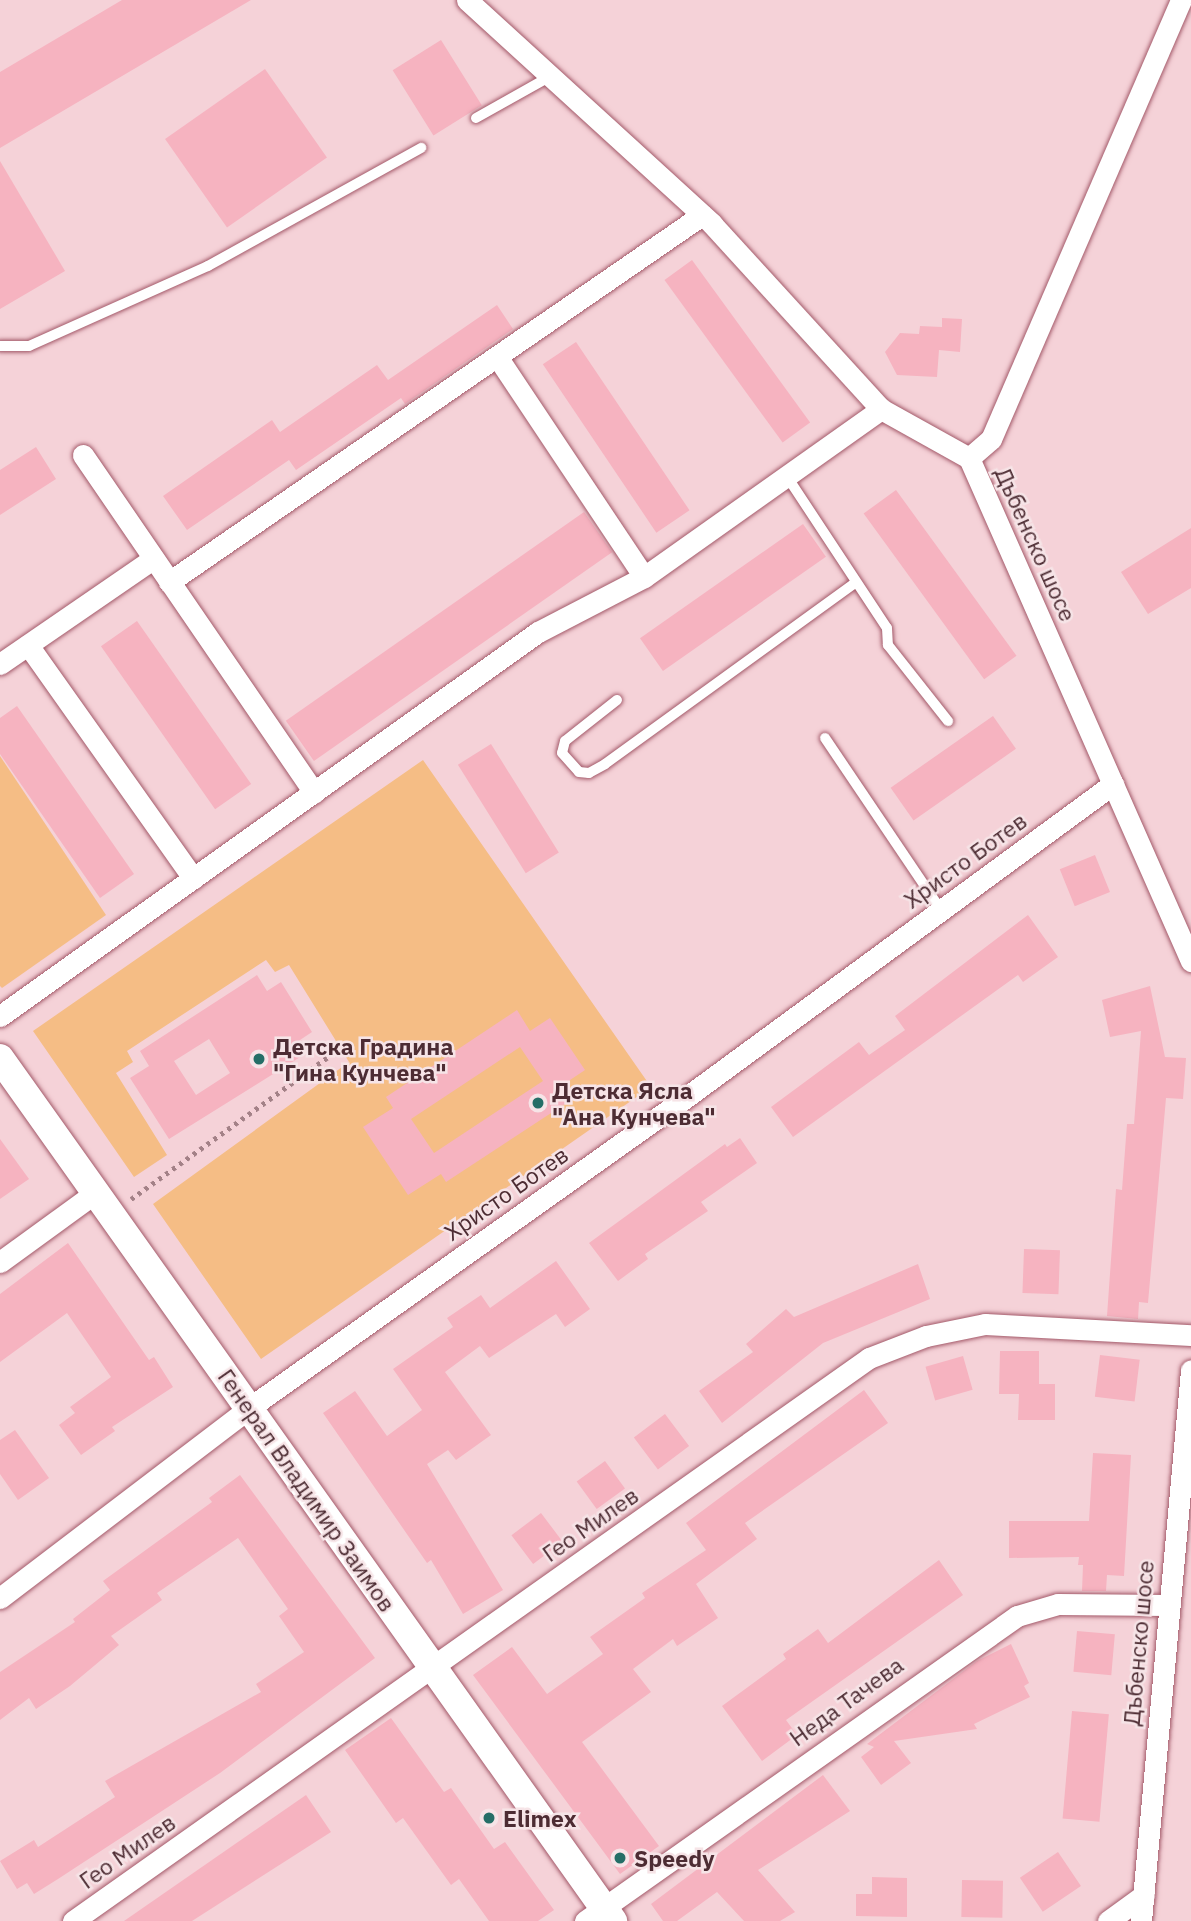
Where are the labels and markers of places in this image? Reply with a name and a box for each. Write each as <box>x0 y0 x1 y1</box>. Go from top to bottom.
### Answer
place label: Детска Градина "Гина Кунчева" <box>273 1032 454 1086</box>
marker: Детска Градина "Гина Кунчева" <box>251 1051 267 1067</box>
place label: Детска Ясла "Ана Кунчева" <box>552 1076 716 1130</box>
marker: Детска Ясла "Ана Кунчева" <box>530 1095 546 1111</box>
place label: Elimex <box>503 1804 577 1832</box>
marker: Elimex <box>481 1810 497 1826</box>
place label: Speedy <box>634 1844 714 1872</box>
marker: Speedy <box>612 1850 628 1866</box>

